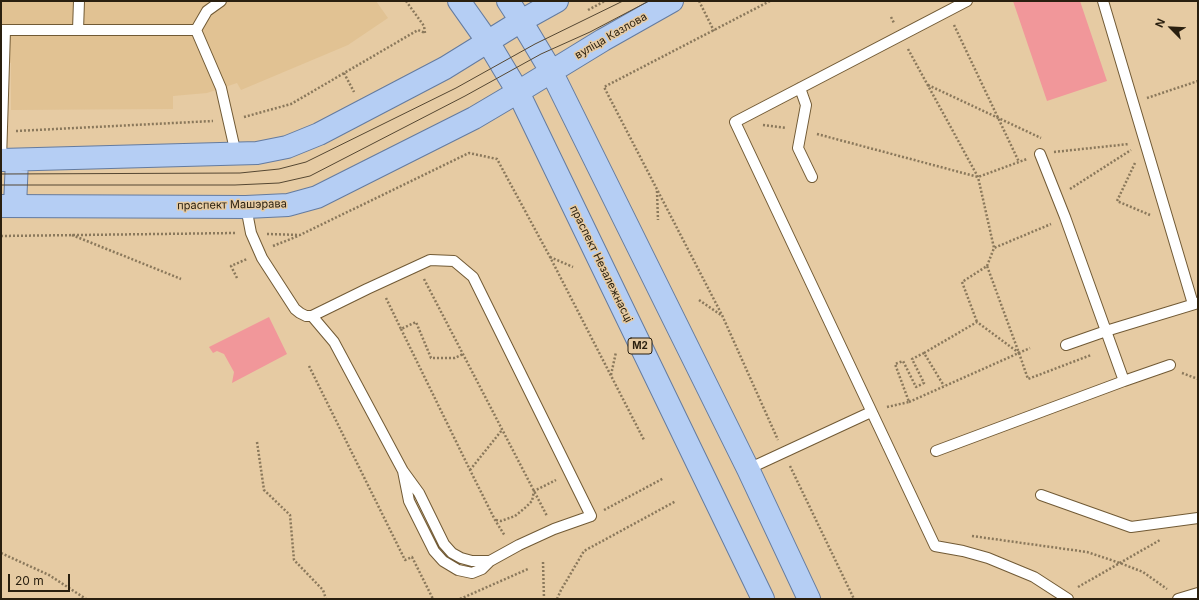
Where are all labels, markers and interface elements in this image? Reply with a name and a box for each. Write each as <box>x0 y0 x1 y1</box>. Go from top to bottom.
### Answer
north arrow <box>1151 8 1191 48</box>
street label: вуліца Казлова <box>573 10 649 62</box>
text: N <box>1152 16 1168 30</box>
street label: праспект Машэрава <box>177 197 287 213</box>
street label: праспект Незалежнасці <box>567 203 635 325</box>
road number: М2 <box>628 338 652 354</box>
scale bar <box>10 566 72 592</box>
text: 20 m <box>15 573 44 588</box>

